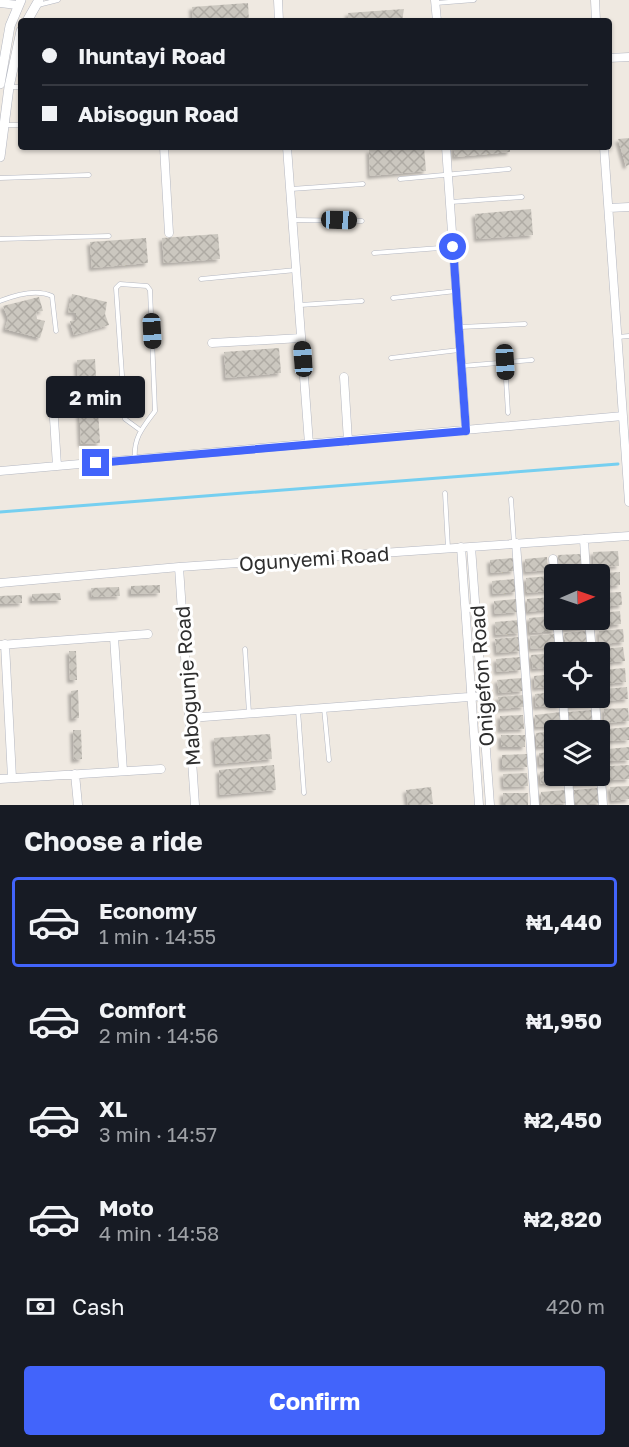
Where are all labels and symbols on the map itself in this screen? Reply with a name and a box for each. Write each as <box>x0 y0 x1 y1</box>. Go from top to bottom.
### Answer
car <box>321 210 357 230</box>
route start <box>439 233 466 260</box>
car <box>142 313 162 349</box>
car <box>293 340 313 378</box>
car <box>495 344 515 380</box>
callout: 2 min <box>46 376 146 418</box>
route end <box>82 449 109 476</box>
street label: Ogunyemi Road <box>238 541 390 575</box>
north arrow <box>544 564 610 630</box>
street label: Mabogunje Road <box>169 605 205 767</box>
street label: Onigefon Road <box>464 605 498 747</box>

